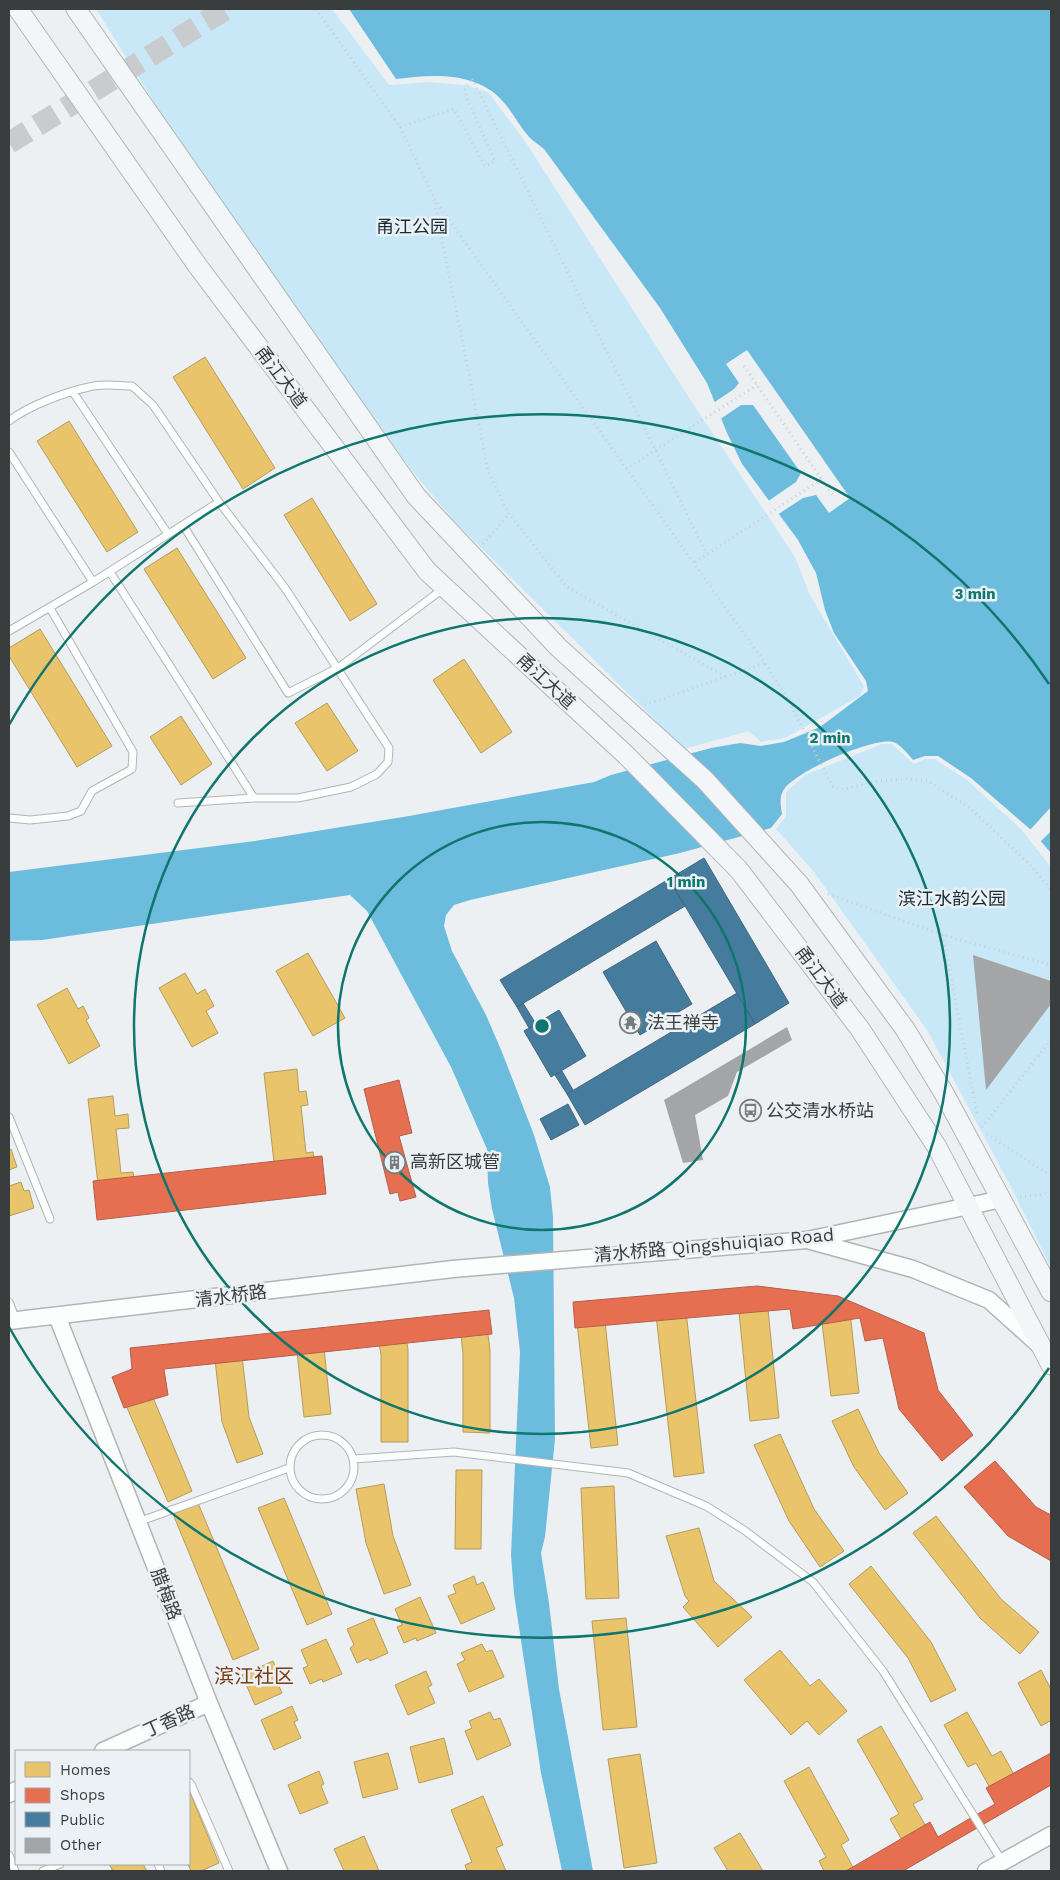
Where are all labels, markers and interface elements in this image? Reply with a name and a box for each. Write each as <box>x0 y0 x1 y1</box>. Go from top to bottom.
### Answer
park label: 甬江公园 <box>376 216 448 237</box>
street label: 甬江大道 <box>251 342 311 412</box>
text: 3 min <box>955 585 995 603</box>
street label: 甬江大道 <box>513 648 580 713</box>
text: 2 min <box>809 729 851 747</box>
text: 1 min <box>667 873 705 891</box>
park label: 滨江水韵公园 <box>898 888 1006 909</box>
street label: 甬江大道 <box>791 942 851 1012</box>
temple icon: 法王禅寺 <box>619 1011 643 1035</box>
place label: 法王禅寺 <box>647 1012 719 1033</box>
centre of rings <box>533 1017 551 1035</box>
bus stop icon: 公交清水桥站 <box>738 1099 762 1123</box>
place label: 公交清水桥站 <box>766 1100 874 1121</box>
building icon: 高新区城管 <box>382 1150 406 1174</box>
place label: 高新区城管 <box>410 1151 500 1172</box>
street label: 清水桥路 Qingshuiqiao Road <box>593 1224 835 1265</box>
street label: 清水桥路 <box>194 1281 268 1310</box>
street label: 腊梅路 <box>147 1565 186 1623</box>
district label: 滨江社区 <box>214 1664 294 1688</box>
street label: 丁香路 <box>140 1700 198 1741</box>
legend <box>15 1750 190 1865</box>
text: Homes <box>60 1761 111 1779</box>
text: Shops <box>60 1786 105 1804</box>
text: Public <box>60 1811 105 1829</box>
text: Other <box>60 1836 102 1854</box>

